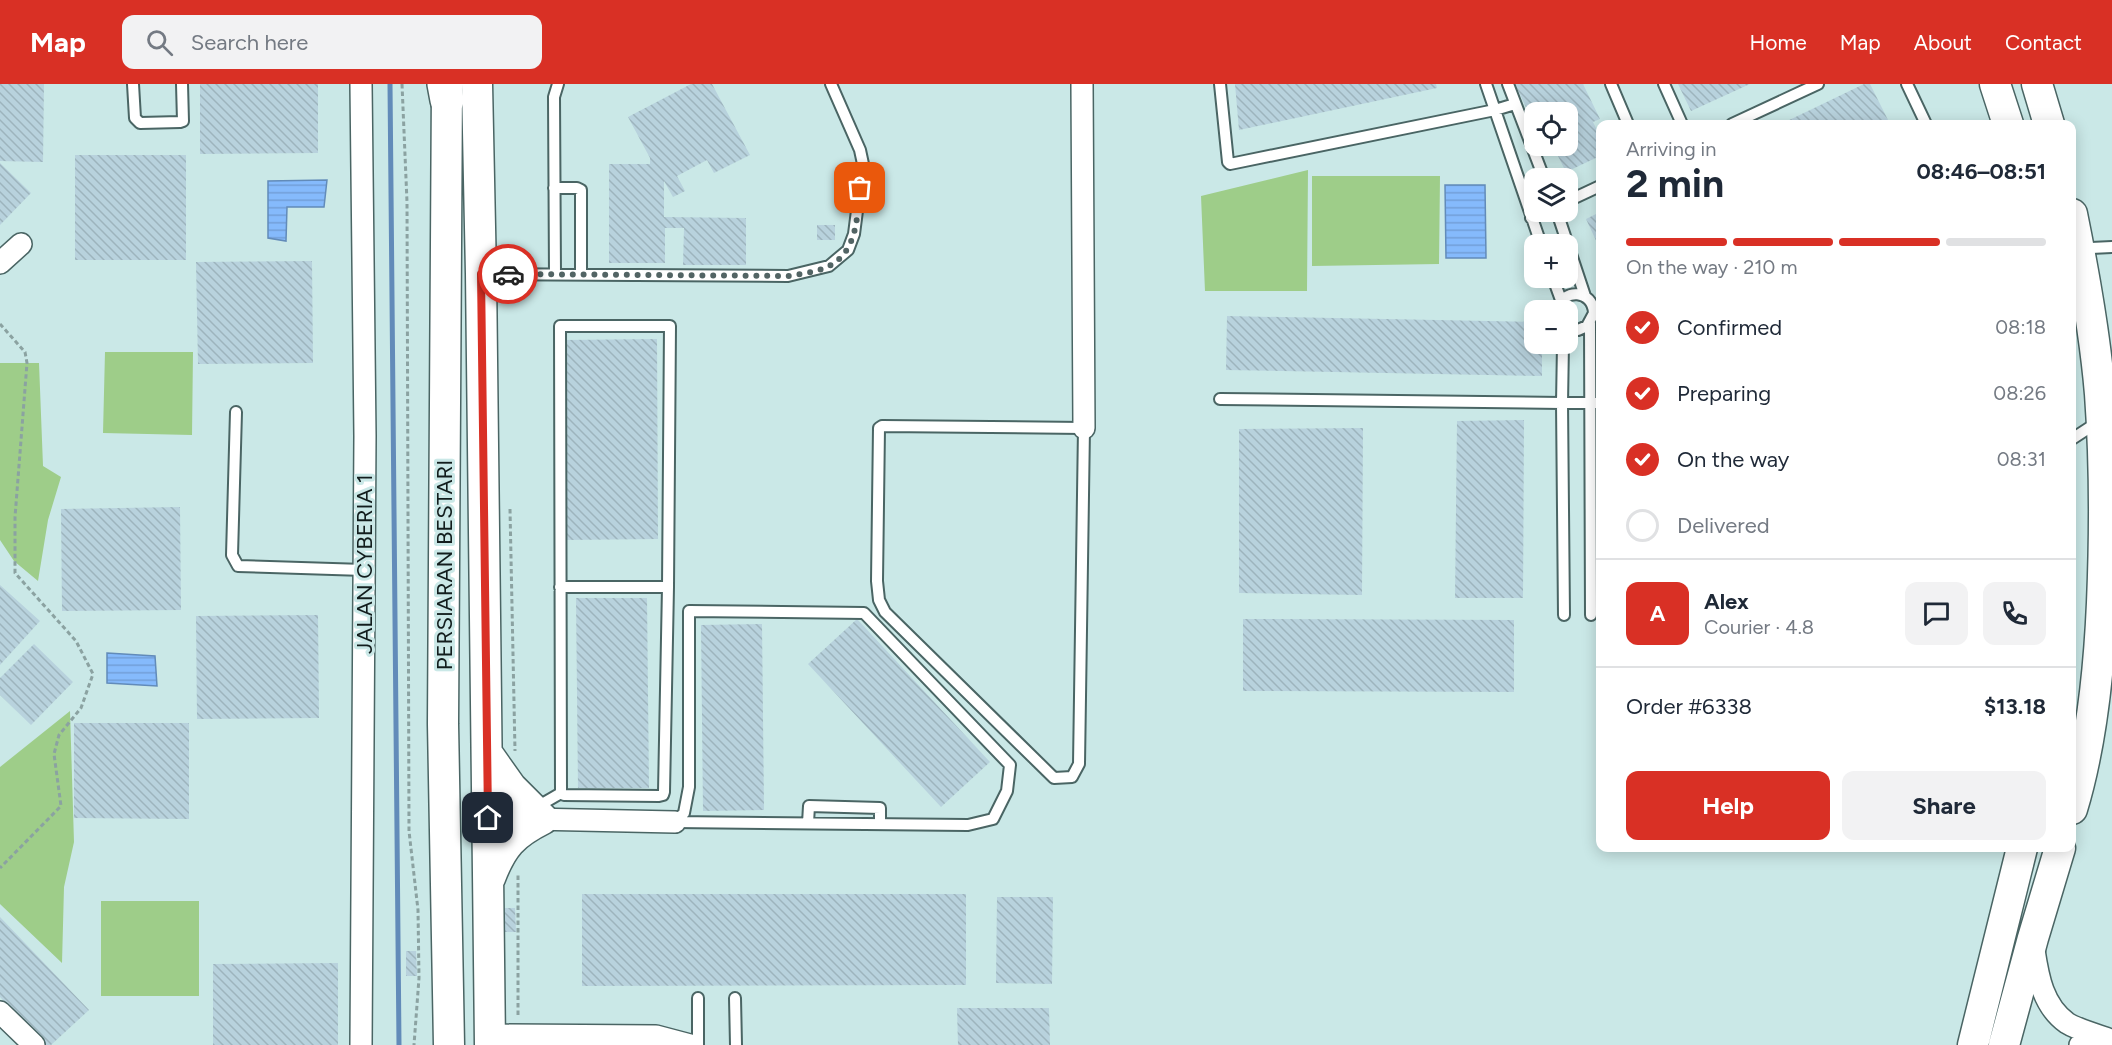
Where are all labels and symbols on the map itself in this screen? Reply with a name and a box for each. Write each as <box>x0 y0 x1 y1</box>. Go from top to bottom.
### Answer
pin <box>834 162 885 213</box>
courier <box>478 244 538 304</box>
street label: PERSIARAN BESTARI <box>431 460 458 670</box>
street label: JALAN CYBERIA 1 <box>351 474 378 654</box>
pin <box>462 792 513 843</box>

